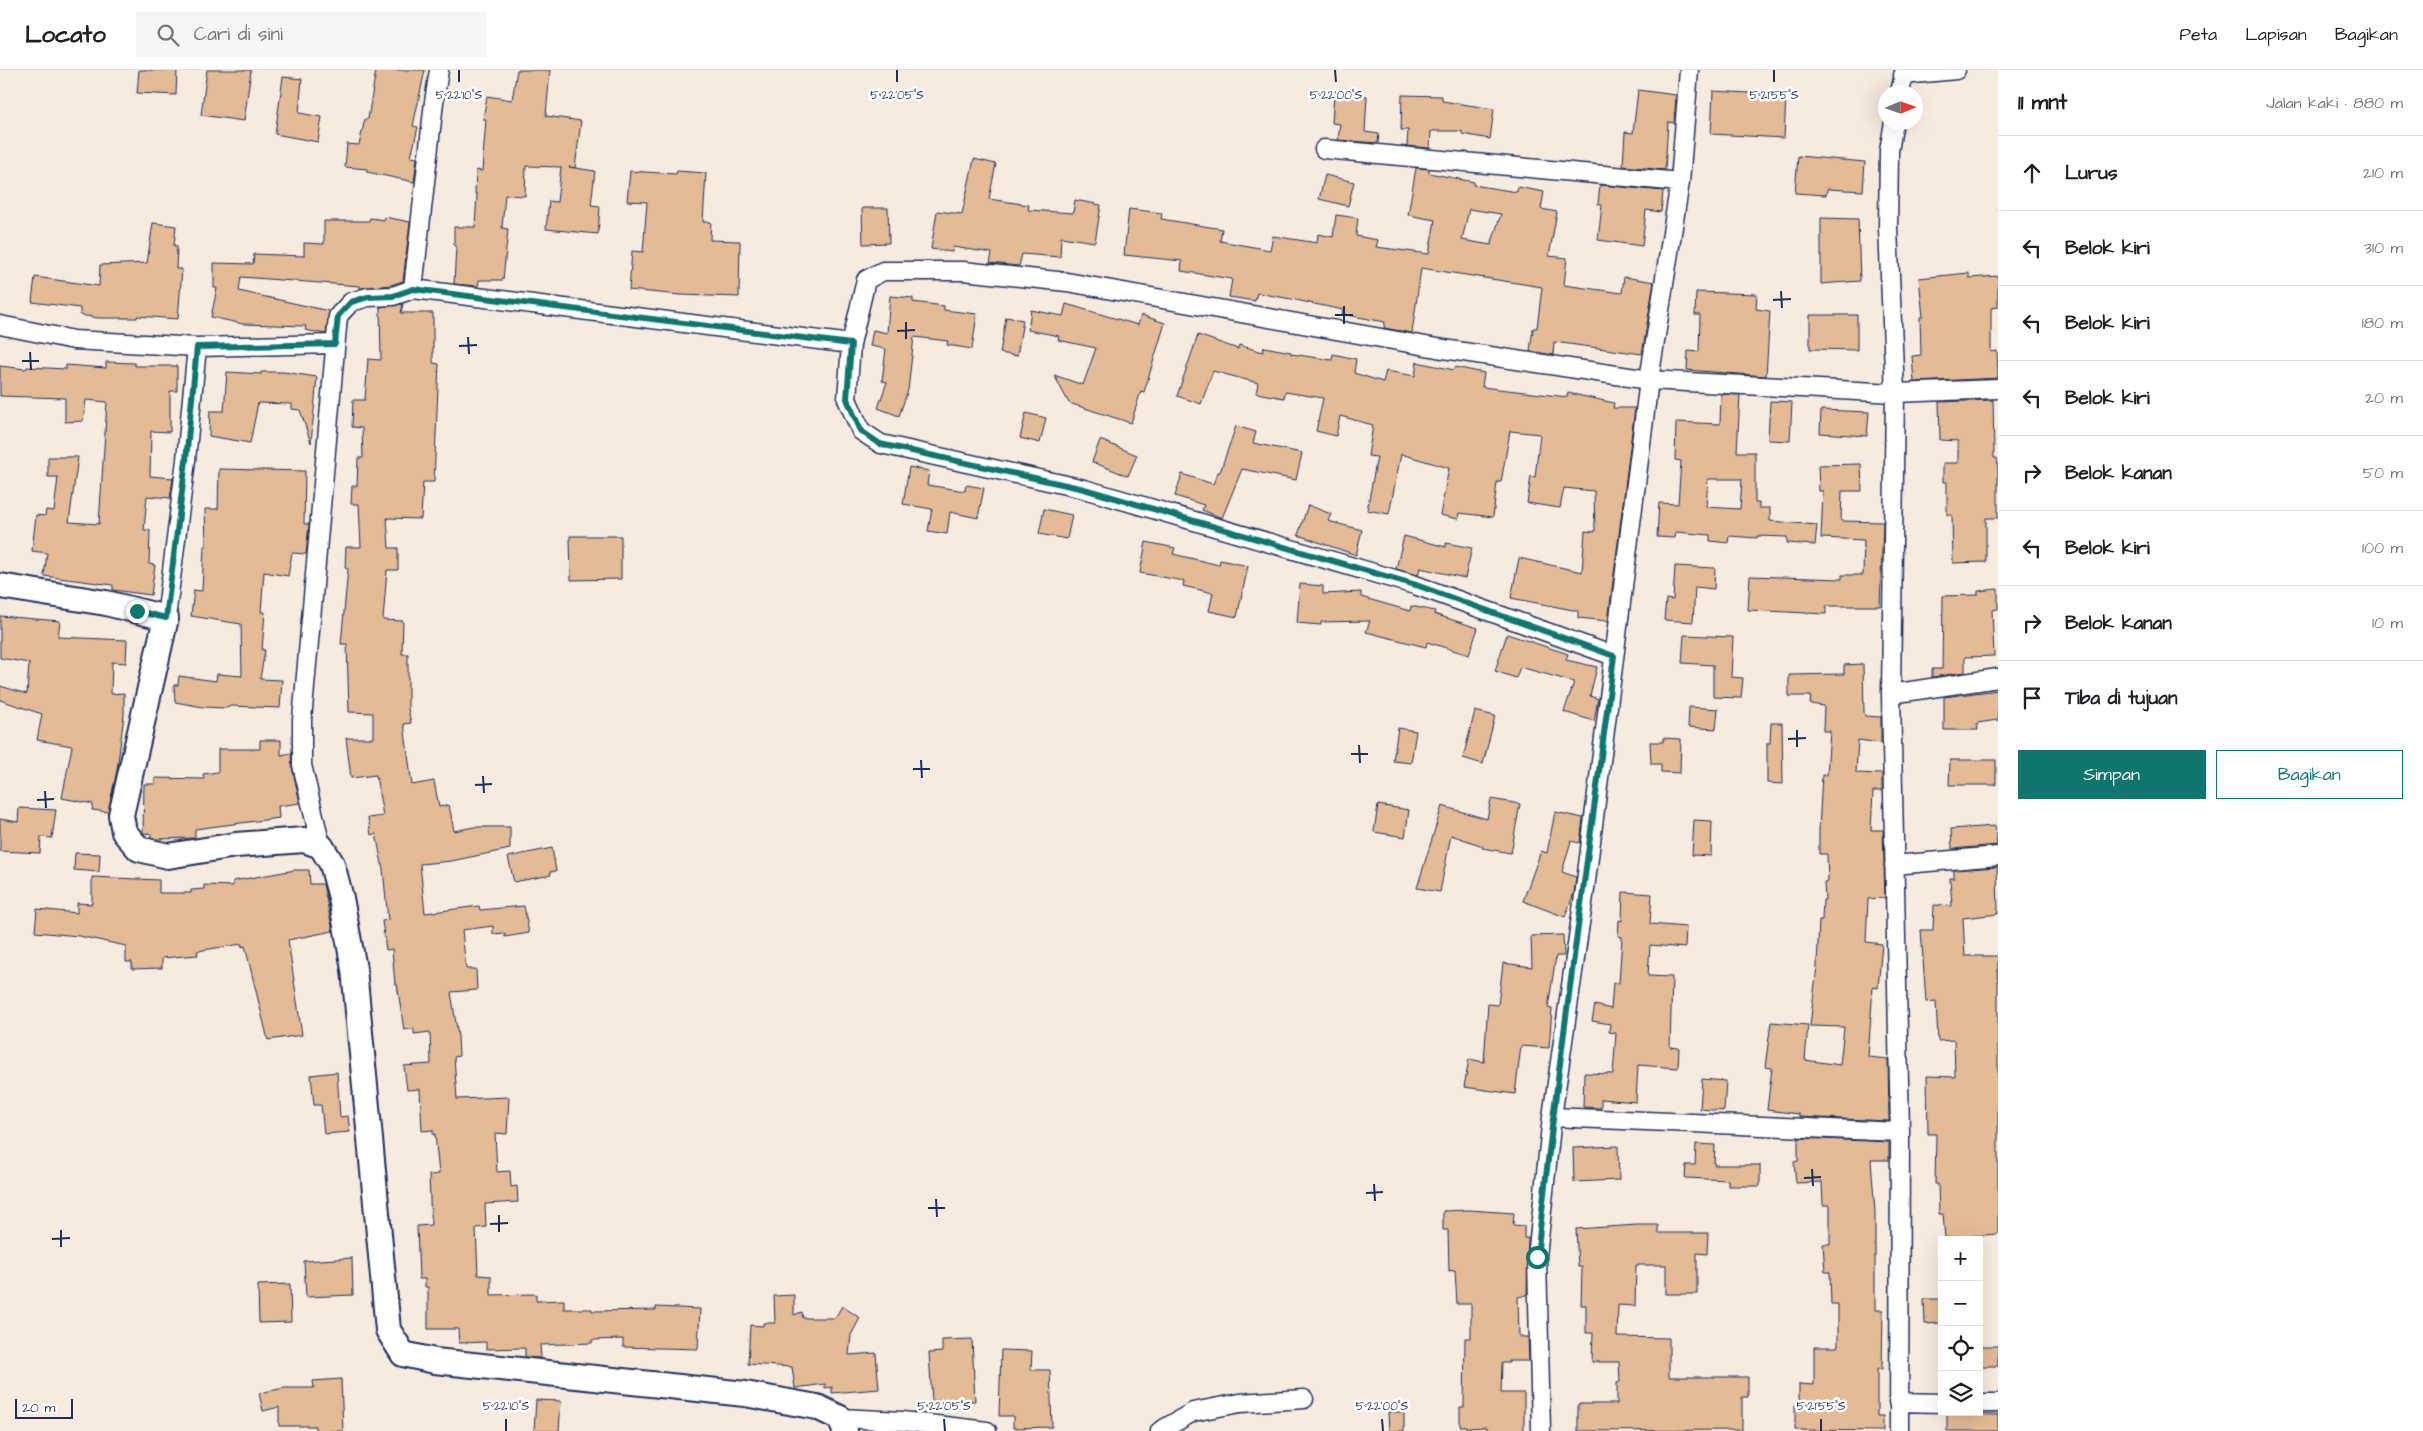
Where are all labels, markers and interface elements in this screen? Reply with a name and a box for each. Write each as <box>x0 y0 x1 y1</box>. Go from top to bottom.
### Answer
search box <box>136 12 486 57</box>
text: Locato <box>25 18 106 52</box>
icon: search <box>154 21 182 49</box>
text: Cari di sini <box>194 21 283 48</box>
text: Peta <box>2180 22 2217 47</box>
text: Lapisan <box>2245 22 2307 47</box>
text: Bagikan <box>2335 22 2398 47</box>
north arrow <box>1878 85 1923 130</box>
text: 5°22'10"S <box>436 87 483 104</box>
text: 5°22'05"S <box>870 87 924 104</box>
text: 5°22'00"S <box>1310 87 1363 104</box>
text: 5°21'55"S <box>1749 87 1799 104</box>
text: 11 mnt <box>2018 88 2067 117</box>
text: Jalan kaki · 880 m <box>2266 92 2403 114</box>
icon: ahead <box>2018 159 2046 187</box>
text: Lurus <box>2065 160 2117 187</box>
text: 210 m <box>2363 162 2403 184</box>
icon: left <box>2018 234 2046 262</box>
text: Belok kiri <box>2065 235 2150 262</box>
text: 310 m <box>2364 237 2403 259</box>
icon: left <box>2018 309 2046 337</box>
text: Belok kiri <box>2065 310 2150 337</box>
text: 180 m <box>2362 312 2403 334</box>
icon: left <box>2018 384 2046 412</box>
text: Belok kiri <box>2065 385 2150 412</box>
text: 20 m <box>2365 387 2403 409</box>
icon: right <box>2018 459 2046 487</box>
text: Belok kanan <box>2065 460 2172 487</box>
text: 50 m <box>2363 462 2403 484</box>
icon: left <box>2018 534 2046 562</box>
text: Belok kiri <box>2065 535 2150 562</box>
text: 100 m <box>2362 537 2403 559</box>
route end <box>126 600 149 623</box>
icon: right <box>2018 609 2046 637</box>
text: Belok kanan <box>2065 610 2172 637</box>
text: 10 m <box>2372 612 2403 634</box>
icon: arrive <box>2018 684 2046 712</box>
text: Tiba di tujuan <box>2065 685 2177 712</box>
button: Simpan <box>2018 750 2206 799</box>
button: Bagikan <box>2216 750 2403 799</box>
map controls <box>1938 1236 1983 1416</box>
button: + <box>1938 1236 1983 1281</box>
route start <box>1526 1246 1549 1269</box>
button: − <box>1938 1281 1983 1326</box>
button: locate <box>1938 1326 1983 1371</box>
button: layers <box>1938 1371 1983 1416</box>
scale bar <box>15 1396 72 1419</box>
text: 20 m <box>22 1398 55 1418</box>
text: 5°22'10"S <box>483 1398 530 1415</box>
text: 5°22'05"S <box>917 1398 971 1415</box>
text: 5°22'00"S <box>1356 1398 1409 1415</box>
text: 5°21'55"S <box>1796 1398 1846 1415</box>

